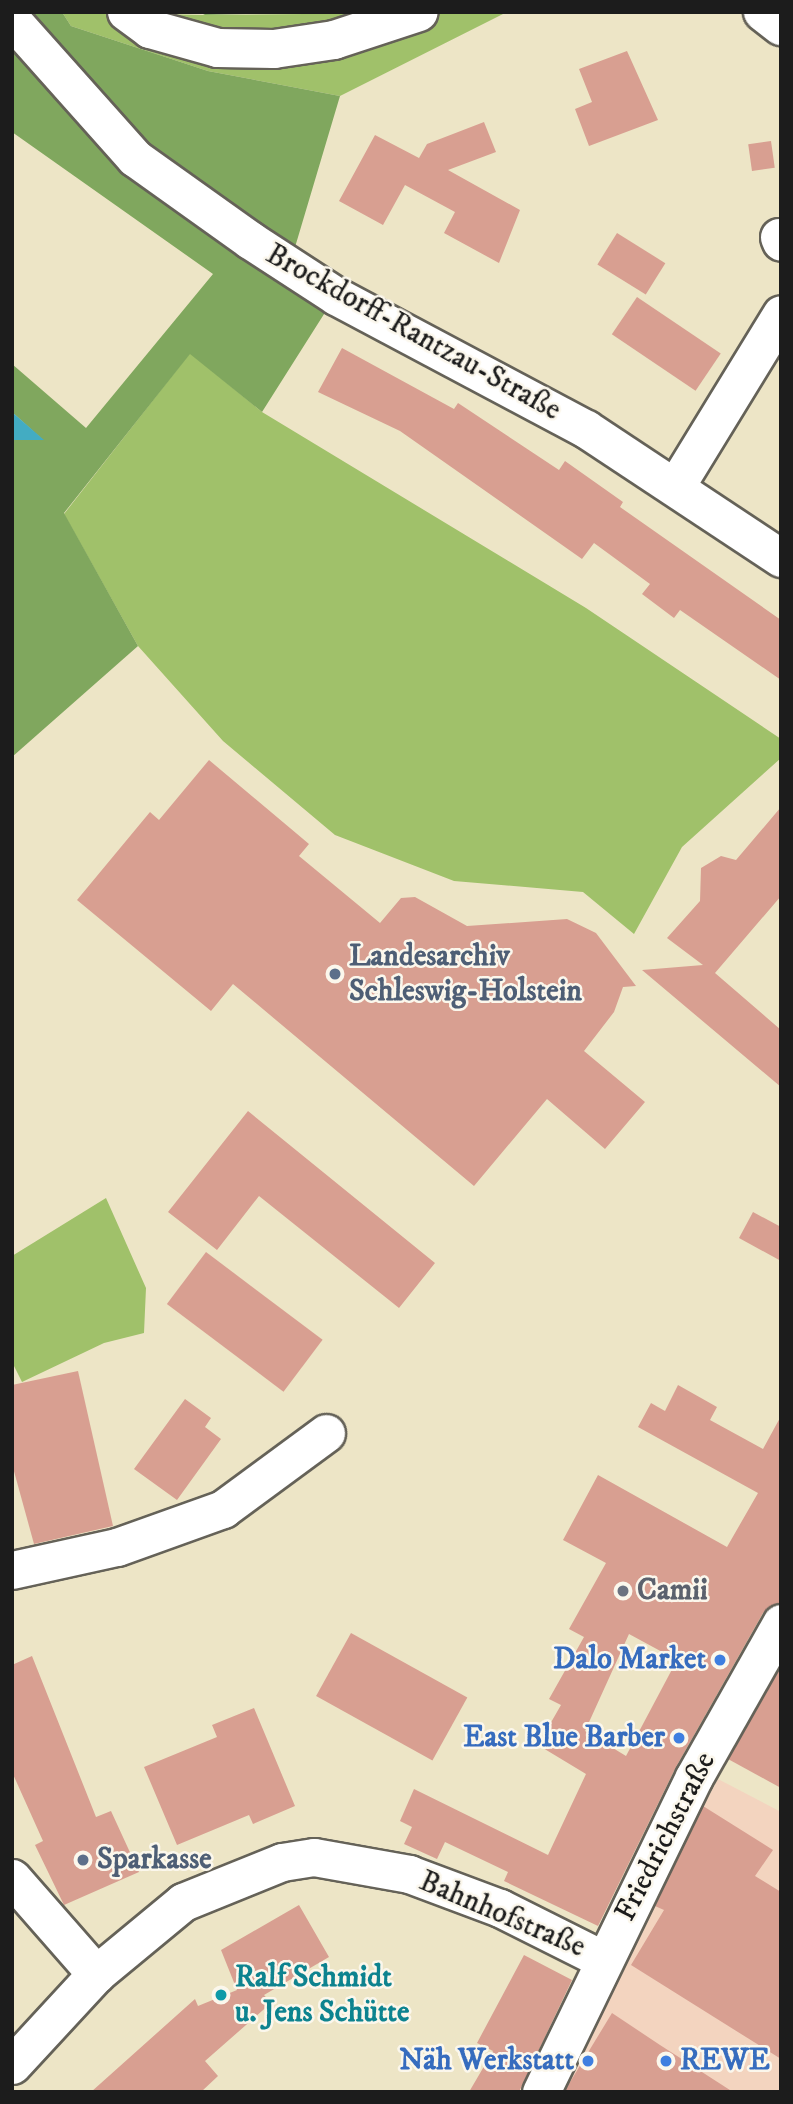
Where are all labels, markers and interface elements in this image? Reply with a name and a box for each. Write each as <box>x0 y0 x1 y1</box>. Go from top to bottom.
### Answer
street label: Brockdorff-Rantzau-Straße <box>259 237 567 429</box>
place label: Landesarchiv Schleswig-Holstein <box>349 939 582 1010</box>
marker: Landesarchiv Schleswig-Holstein <box>327 966 343 982</box>
place label: Camii <box>637 1573 708 1609</box>
marker: Camii <box>615 1583 631 1599</box>
place label: Dalo Market <box>553 1642 706 1678</box>
marker: Dalo Market <box>712 1652 728 1668</box>
place label: East Blue Barber <box>463 1720 665 1756</box>
marker: East Blue Barber <box>671 1730 687 1746</box>
street label: Friedrichstraße <box>608 1746 724 1928</box>
place label: Sparkasse <box>97 1842 212 1878</box>
marker: Sparkasse <box>75 1852 91 1868</box>
street label: Bahnhofstraße <box>414 1864 590 1966</box>
place label: Ralf Schmidt u. Jens Schütte <box>235 1960 409 2030</box>
marker: Ralf Schmidt u. Jens Schütte <box>213 1987 229 2003</box>
place label: Näh Werkstatt <box>399 2043 574 2079</box>
place label: REWE <box>680 2043 770 2079</box>
marker: Näh Werkstatt <box>580 2053 596 2069</box>
marker: REWE <box>658 2053 674 2069</box>

